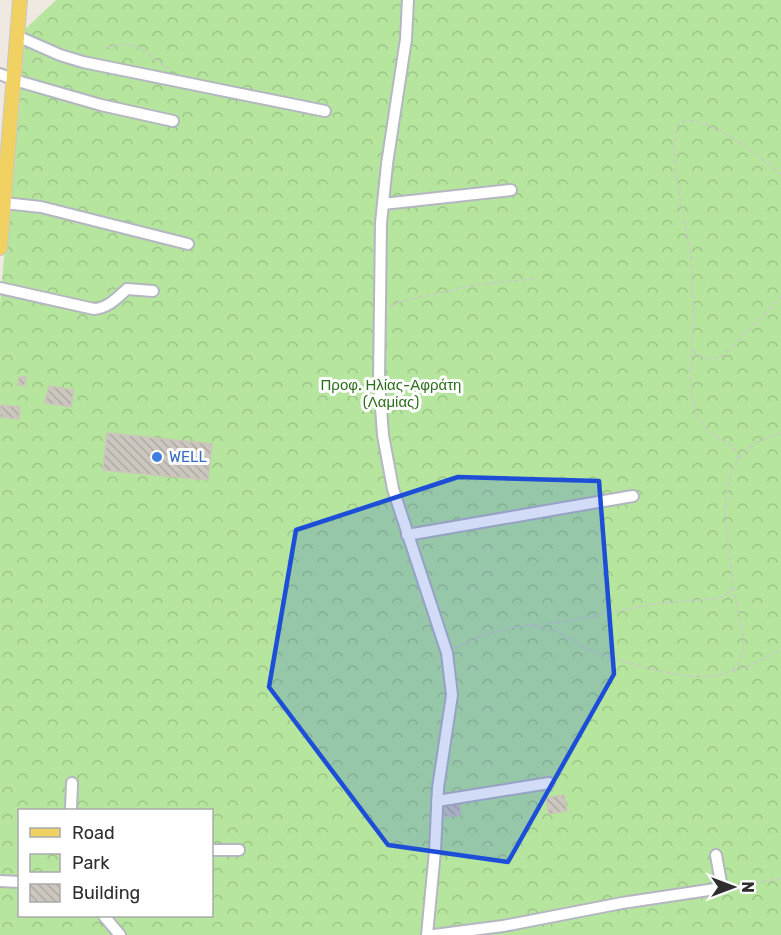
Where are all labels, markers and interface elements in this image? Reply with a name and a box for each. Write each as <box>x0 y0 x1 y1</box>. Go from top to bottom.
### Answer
park label: Προφ. Ηλίας-Αφράτη (Λαμίας) <box>321 376 461 411</box>
place label: WELL <box>169 448 208 466</box>
marker: WELL <box>150 450 164 464</box>
legend <box>18 809 213 917</box>
text: Road <box>72 822 115 844</box>
text: Park <box>72 852 110 874</box>
north arrow <box>703 857 763 917</box>
text: N <box>738 881 757 893</box>
text: Building <box>72 882 140 904</box>

